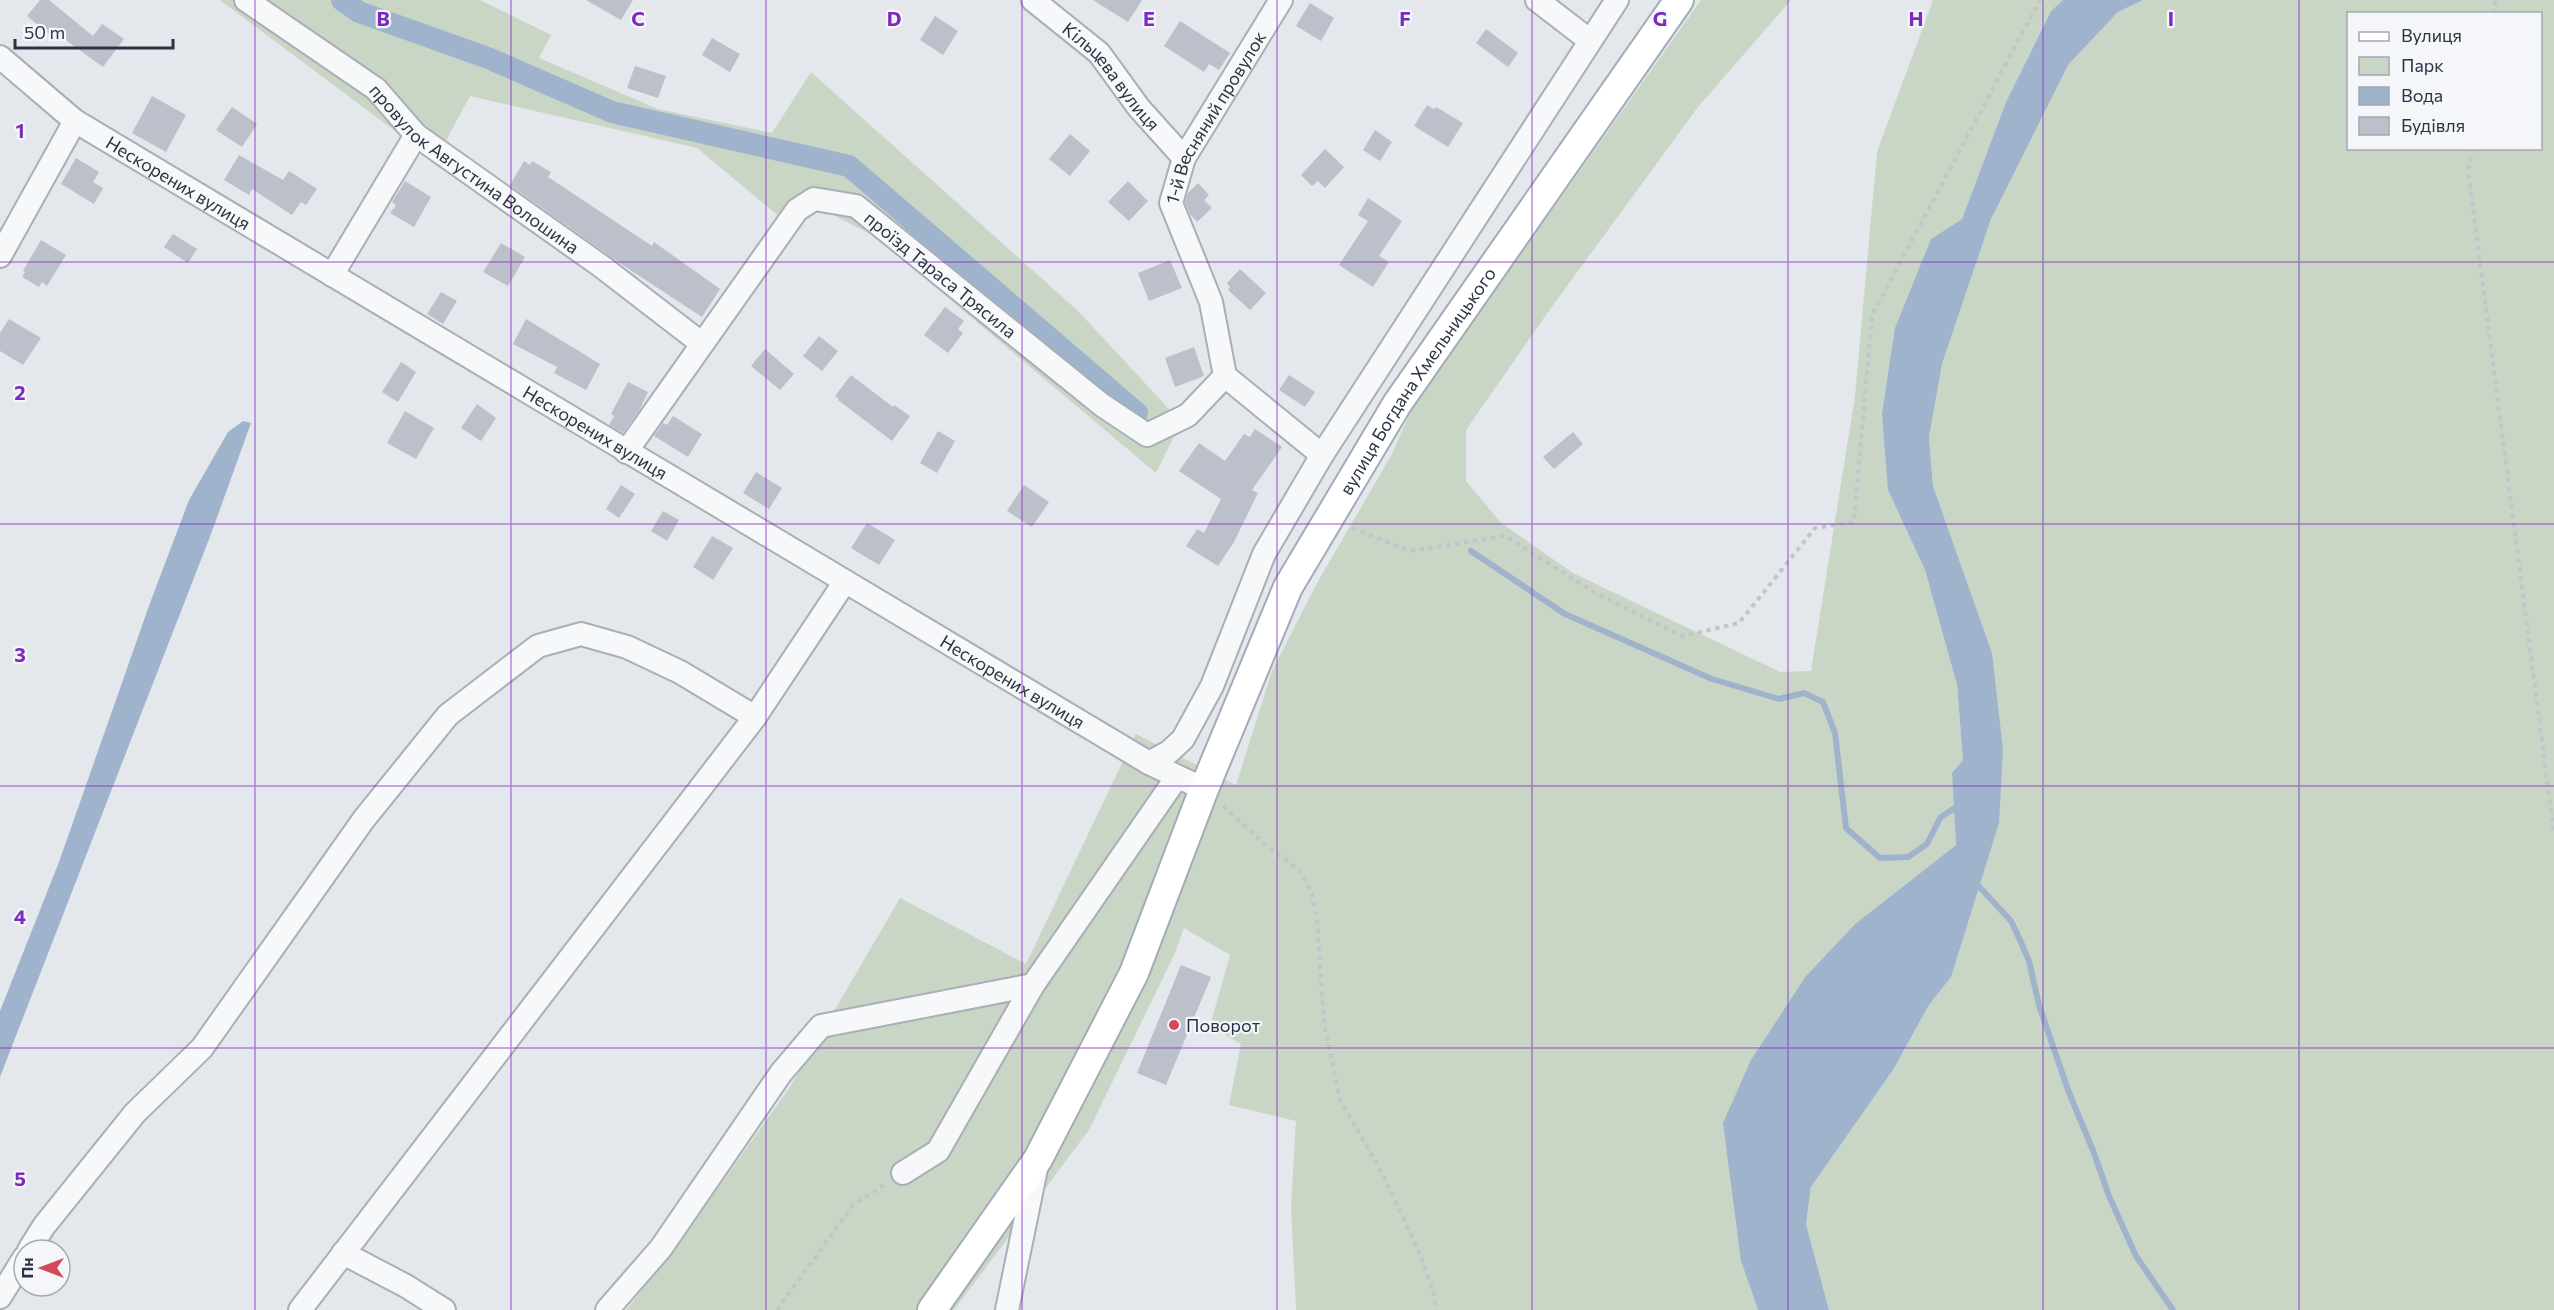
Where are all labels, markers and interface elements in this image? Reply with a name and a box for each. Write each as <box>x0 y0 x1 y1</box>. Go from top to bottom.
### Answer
text: B <box>376 6 390 30</box>
text: C <box>631 6 645 30</box>
text: D <box>887 6 901 30</box>
text: E <box>1143 6 1155 30</box>
text: F <box>1399 6 1411 30</box>
text: G <box>1653 6 1667 30</box>
text: H <box>1909 6 1924 30</box>
text: I <box>2168 6 2174 30</box>
scale bar <box>15 12 172 50</box>
legend <box>2347 12 2542 150</box>
street label: Кільцева вулиця <box>1058 17 1165 135</box>
text: 50 m <box>24 21 65 43</box>
text: Вулиця <box>2401 24 2462 46</box>
street label: 1-й Весняний провулок <box>1160 27 1270 206</box>
text: Парк <box>2401 54 2444 76</box>
street label: провулок Августина Волошина <box>365 79 584 258</box>
text: Вода <box>2401 84 2443 106</box>
text: Будівля <box>2401 114 2465 136</box>
text: 1 <box>15 118 25 142</box>
street label: Нескорених вулиця <box>102 131 255 234</box>
street label: проїзд Тараса Трясила <box>860 207 1021 342</box>
street label: вулиця Богдана Хмельницького <box>1335 263 1500 498</box>
text: 2 <box>14 380 26 404</box>
street label: Нескорених вулиця <box>519 381 672 484</box>
street label: Нескорених вулиця <box>936 630 1089 733</box>
text: 3 <box>14 642 26 666</box>
text: 4 <box>14 904 26 928</box>
place label: Поворот <box>1186 1014 1261 1036</box>
marker: Поворот <box>1167 1018 1181 1032</box>
text: 5 <box>14 1166 26 1190</box>
north arrow <box>12 1238 72 1298</box>
text: Пн <box>17 1257 36 1279</box>

